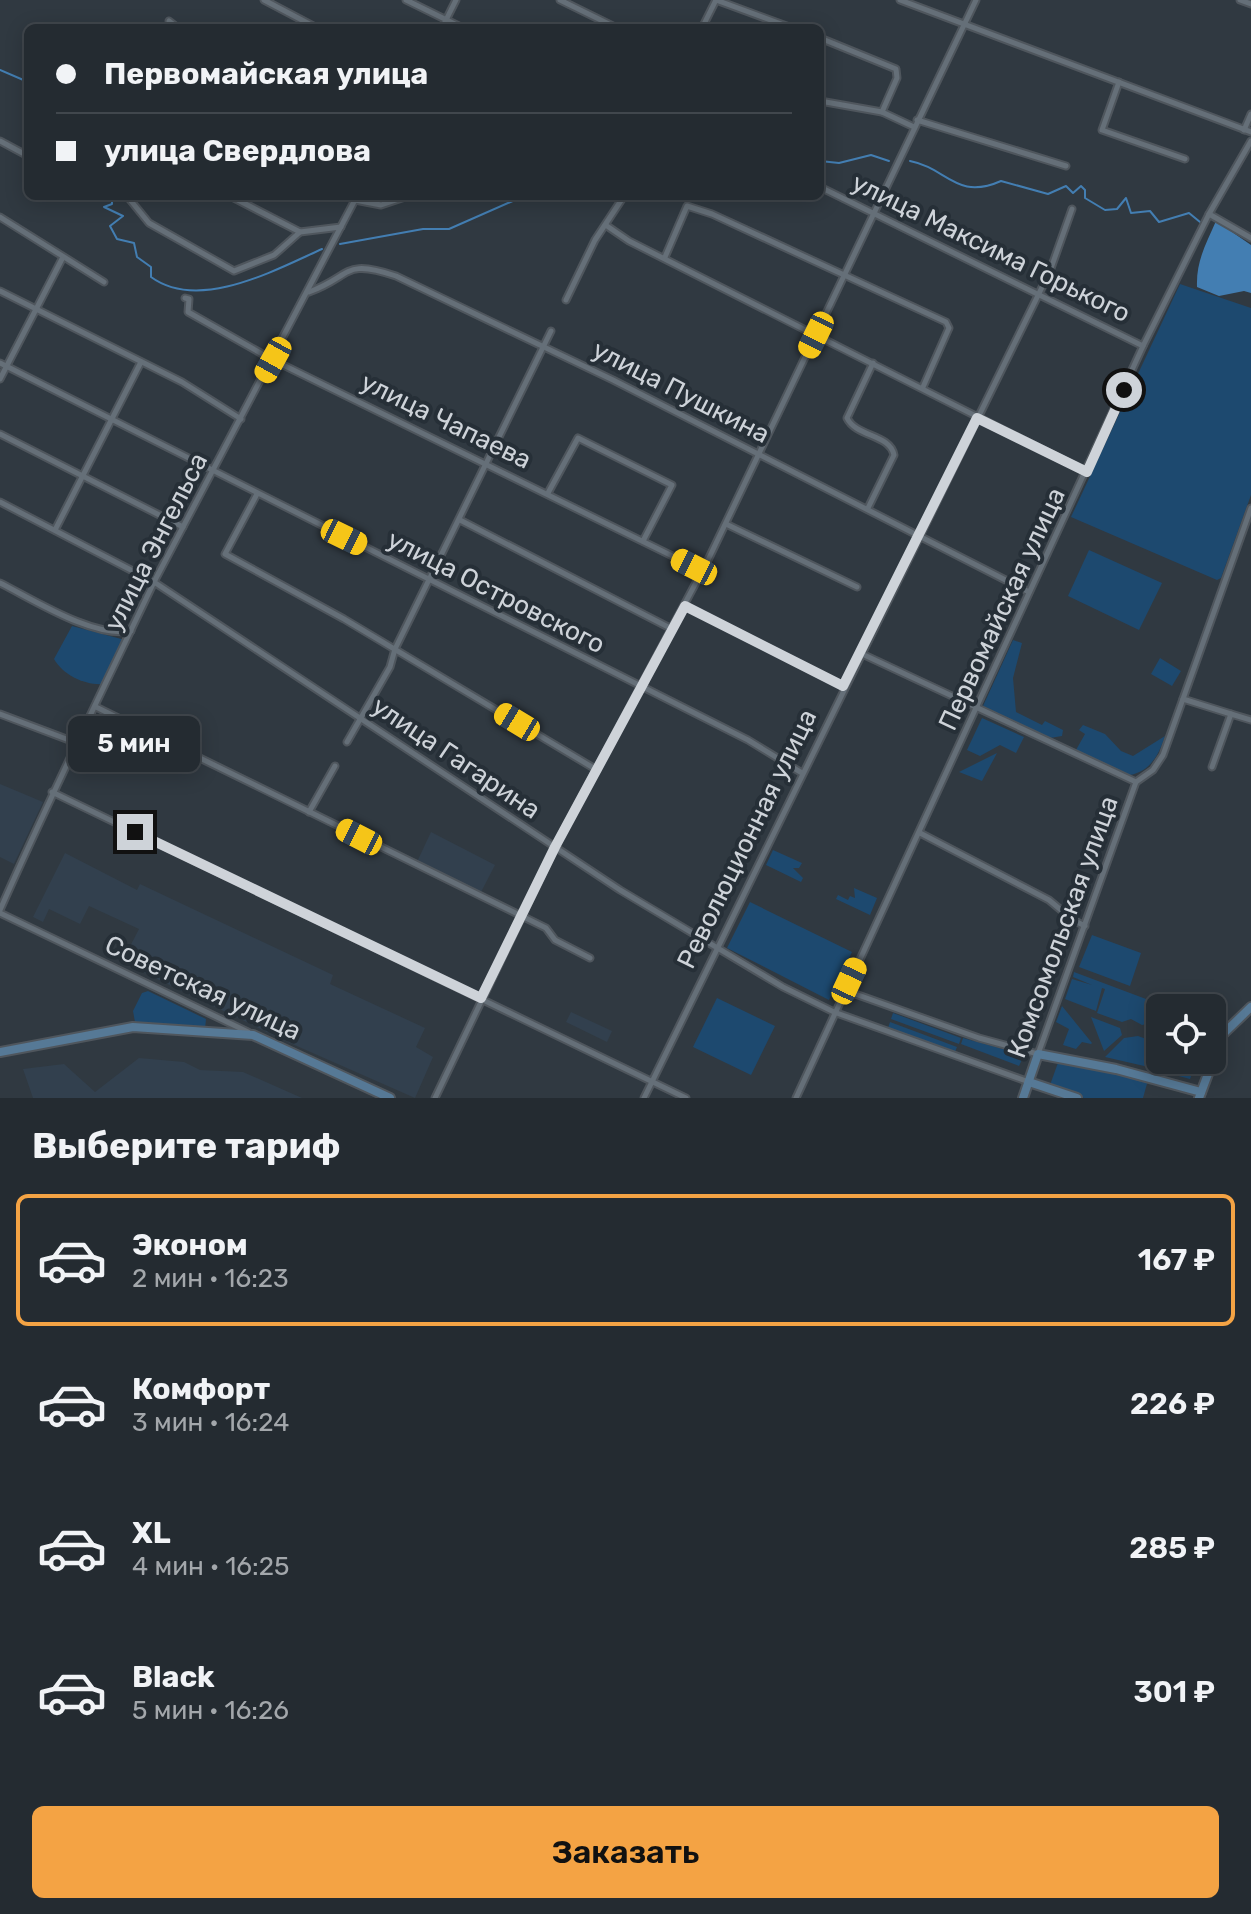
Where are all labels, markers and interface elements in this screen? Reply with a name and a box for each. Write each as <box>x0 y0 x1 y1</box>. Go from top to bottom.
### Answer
text: Первомайская улица <box>104 56 428 92</box>
text: улица Свердлова <box>104 133 371 169</box>
street label: улица Максима Горького <box>847 167 1135 329</box>
car <box>795 308 837 362</box>
car <box>251 333 295 387</box>
street label: улица Пушкина <box>587 334 775 450</box>
street label: улица Чапаева <box>356 366 536 476</box>
route start <box>1106 372 1142 408</box>
street label: улица Энгельса <box>98 448 214 636</box>
street label: Первомайская улица <box>932 483 1072 735</box>
car <box>317 516 371 558</box>
street label: улица Островского <box>382 524 610 660</box>
car <box>667 545 721 589</box>
street label: улица Гагарина <box>366 690 546 826</box>
car <box>490 699 544 745</box>
street label: Революционная улица <box>671 704 823 974</box>
callout: 5 мин <box>69 716 201 772</box>
text: 5 мин <box>97 728 171 759</box>
street label: Комсомольская улица <box>1001 792 1125 1062</box>
route end <box>117 814 153 850</box>
car <box>332 815 386 859</box>
street label: Советская улица <box>100 929 306 1047</box>
car <box>828 954 870 1008</box>
map controls <box>1146 994 1226 1074</box>
button: locate <box>1146 994 1226 1074</box>
text: Выберите тариф <box>32 1124 341 1167</box>
icon: car <box>36 1224 108 1296</box>
text: Эконом <box>132 1227 248 1263</box>
text: 167 ₽ <box>1138 1242 1215 1278</box>
text: 2 мин · 16:23 <box>132 1263 289 1294</box>
icon: car <box>36 1368 108 1440</box>
text: Комфорт <box>132 1371 270 1407</box>
text: 226 ₽ <box>1130 1386 1215 1422</box>
text: 3 мин · 16:24 <box>132 1407 289 1438</box>
icon: car <box>36 1512 108 1584</box>
text: XL <box>132 1515 171 1551</box>
text: 285 ₽ <box>1129 1530 1215 1566</box>
text: 4 мин · 16:25 <box>132 1551 289 1582</box>
icon: car <box>36 1656 108 1728</box>
text: Black <box>132 1659 215 1695</box>
text: 301 ₽ <box>1133 1674 1215 1710</box>
text: 5 мин · 16:26 <box>132 1695 289 1726</box>
button: Заказать <box>32 1806 1219 1898</box>

